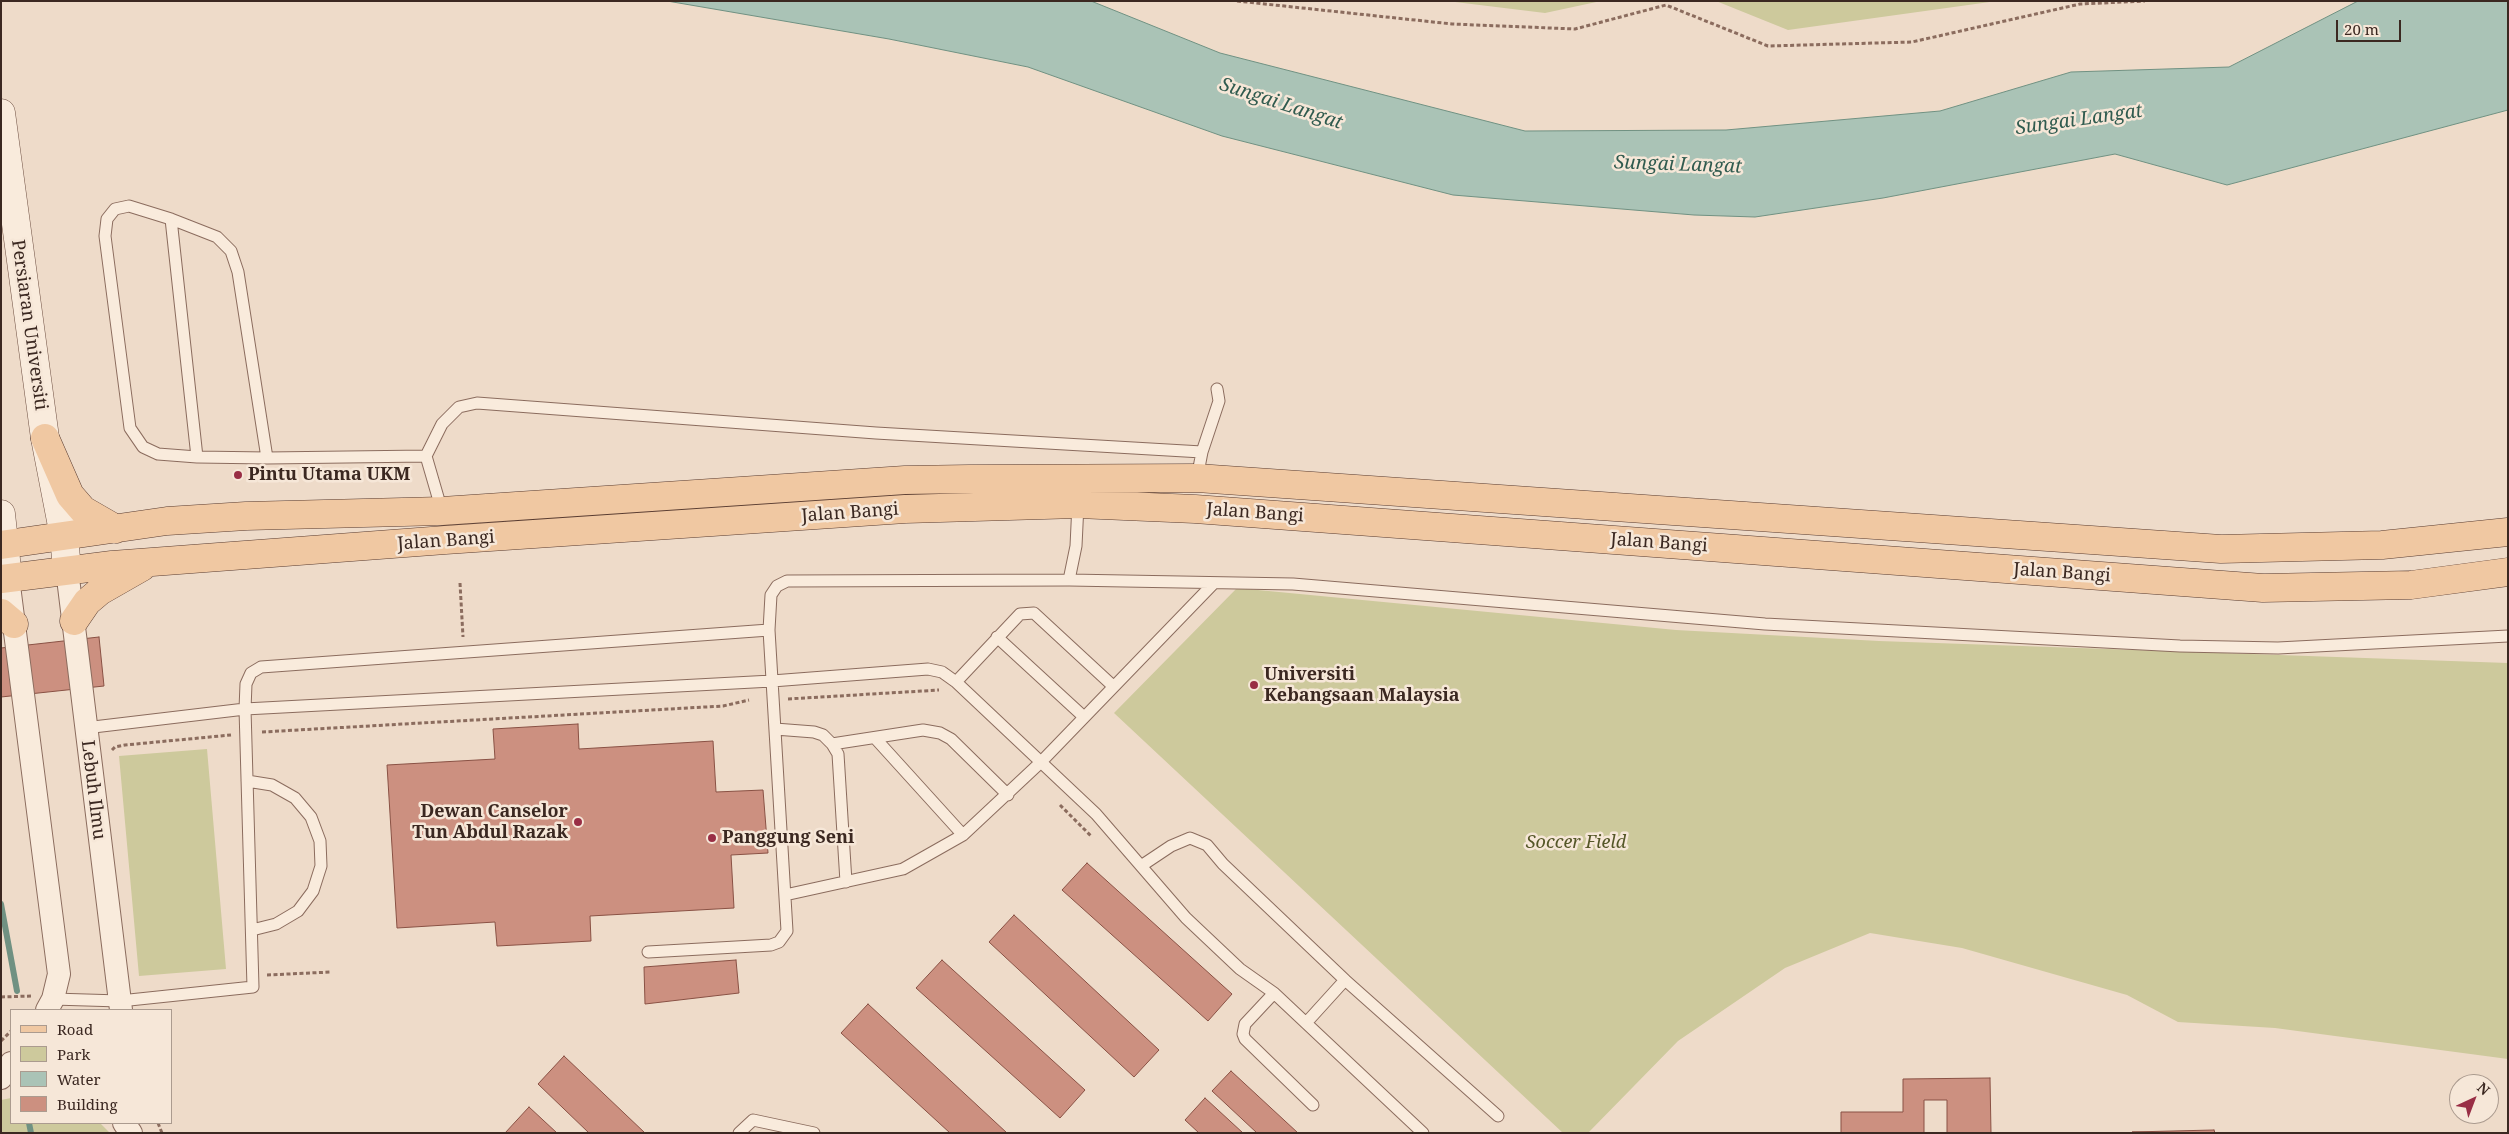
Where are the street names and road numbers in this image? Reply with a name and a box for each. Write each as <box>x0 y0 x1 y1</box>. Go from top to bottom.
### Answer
street label: Persiaran Universiti <box>6 238 52 412</box>
street label: Jalan Bangi <box>801 499 899 527</box>
street label: Jalan Bangi <box>1206 499 1304 527</box>
street label: Jalan Bangi <box>397 527 495 555</box>
street label: Jalan Bangi <box>1610 529 1708 557</box>
street label: Jalan Bangi <box>2013 559 2111 587</box>
street label: Lebuh Ilmu <box>76 739 110 841</box>

